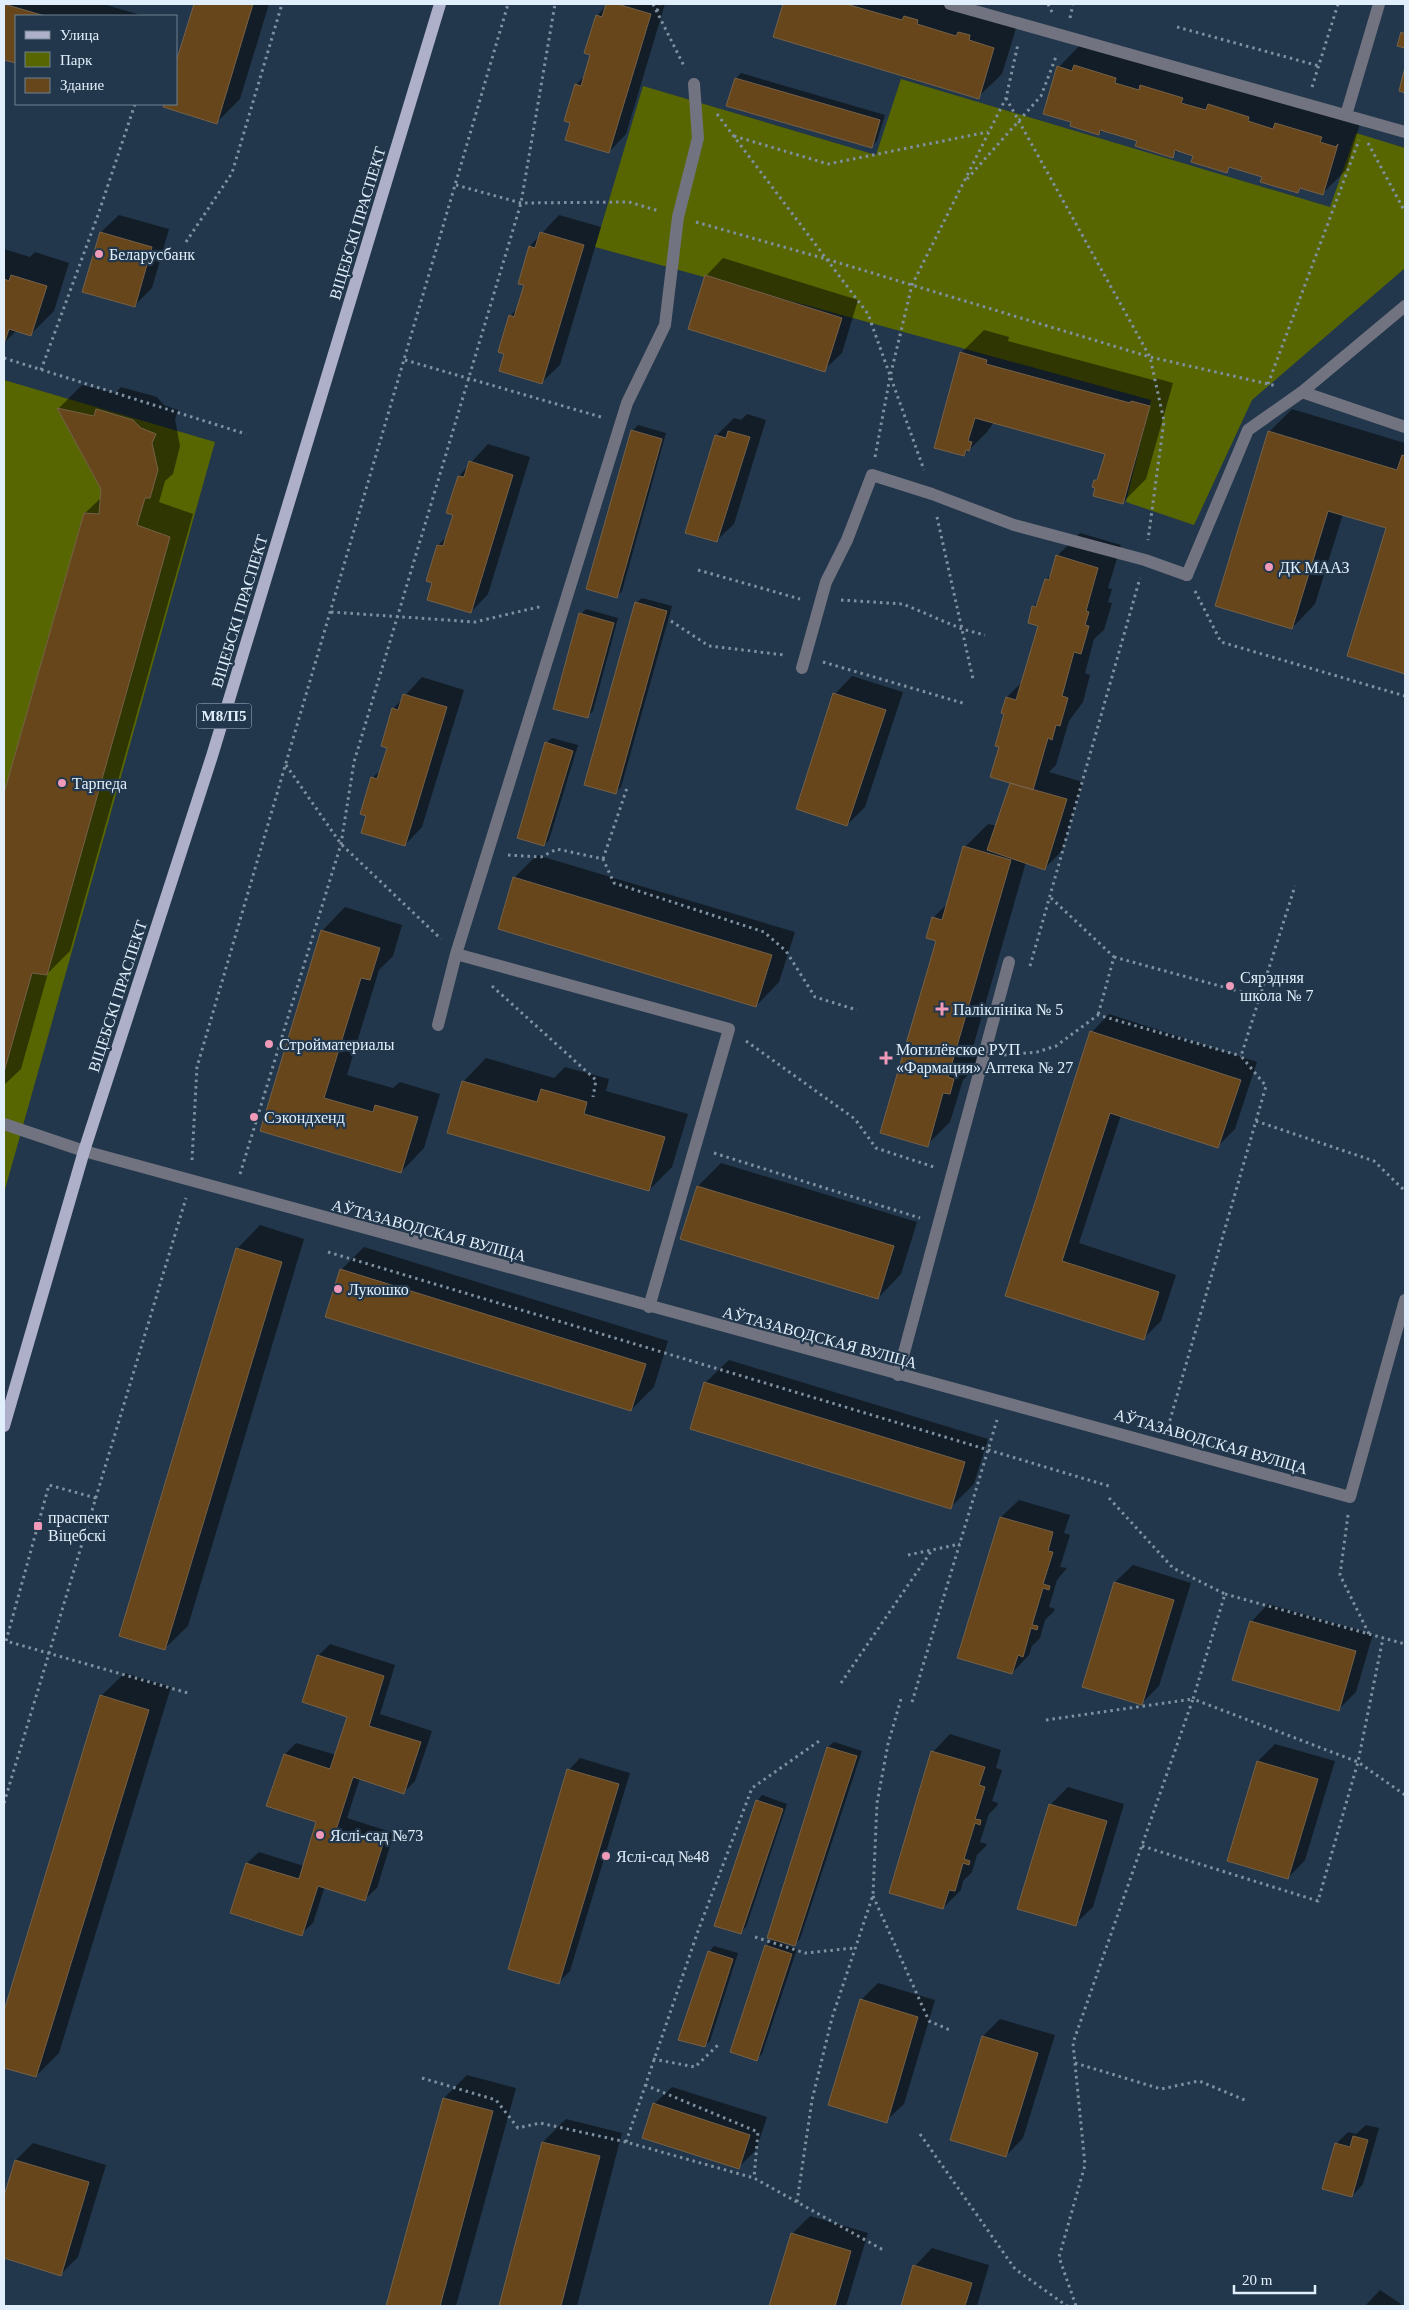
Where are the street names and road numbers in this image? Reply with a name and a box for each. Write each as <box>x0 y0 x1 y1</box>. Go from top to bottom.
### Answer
street label: ВІЦЕБСКІ ПРАСПЕКТ <box>326 145 390 302</box>
street label: ВІЦЕБСКІ ПРАСПЕКТ <box>208 533 272 690</box>
road number: М8/П5 <box>196 704 252 728</box>
street label: ВІЦЕБСКІ ПРАСПЕКТ <box>85 918 151 1075</box>
street label: АЎТАЗАВОДСКАЯ ВУЛІЦА <box>329 1195 529 1266</box>
street label: АЎТАЗАВОДСКАЯ ВУЛІЦА <box>720 1302 920 1373</box>
street label: АЎТАЗАВОДСКАЯ ВУЛІЦА <box>1112 1405 1310 1478</box>

